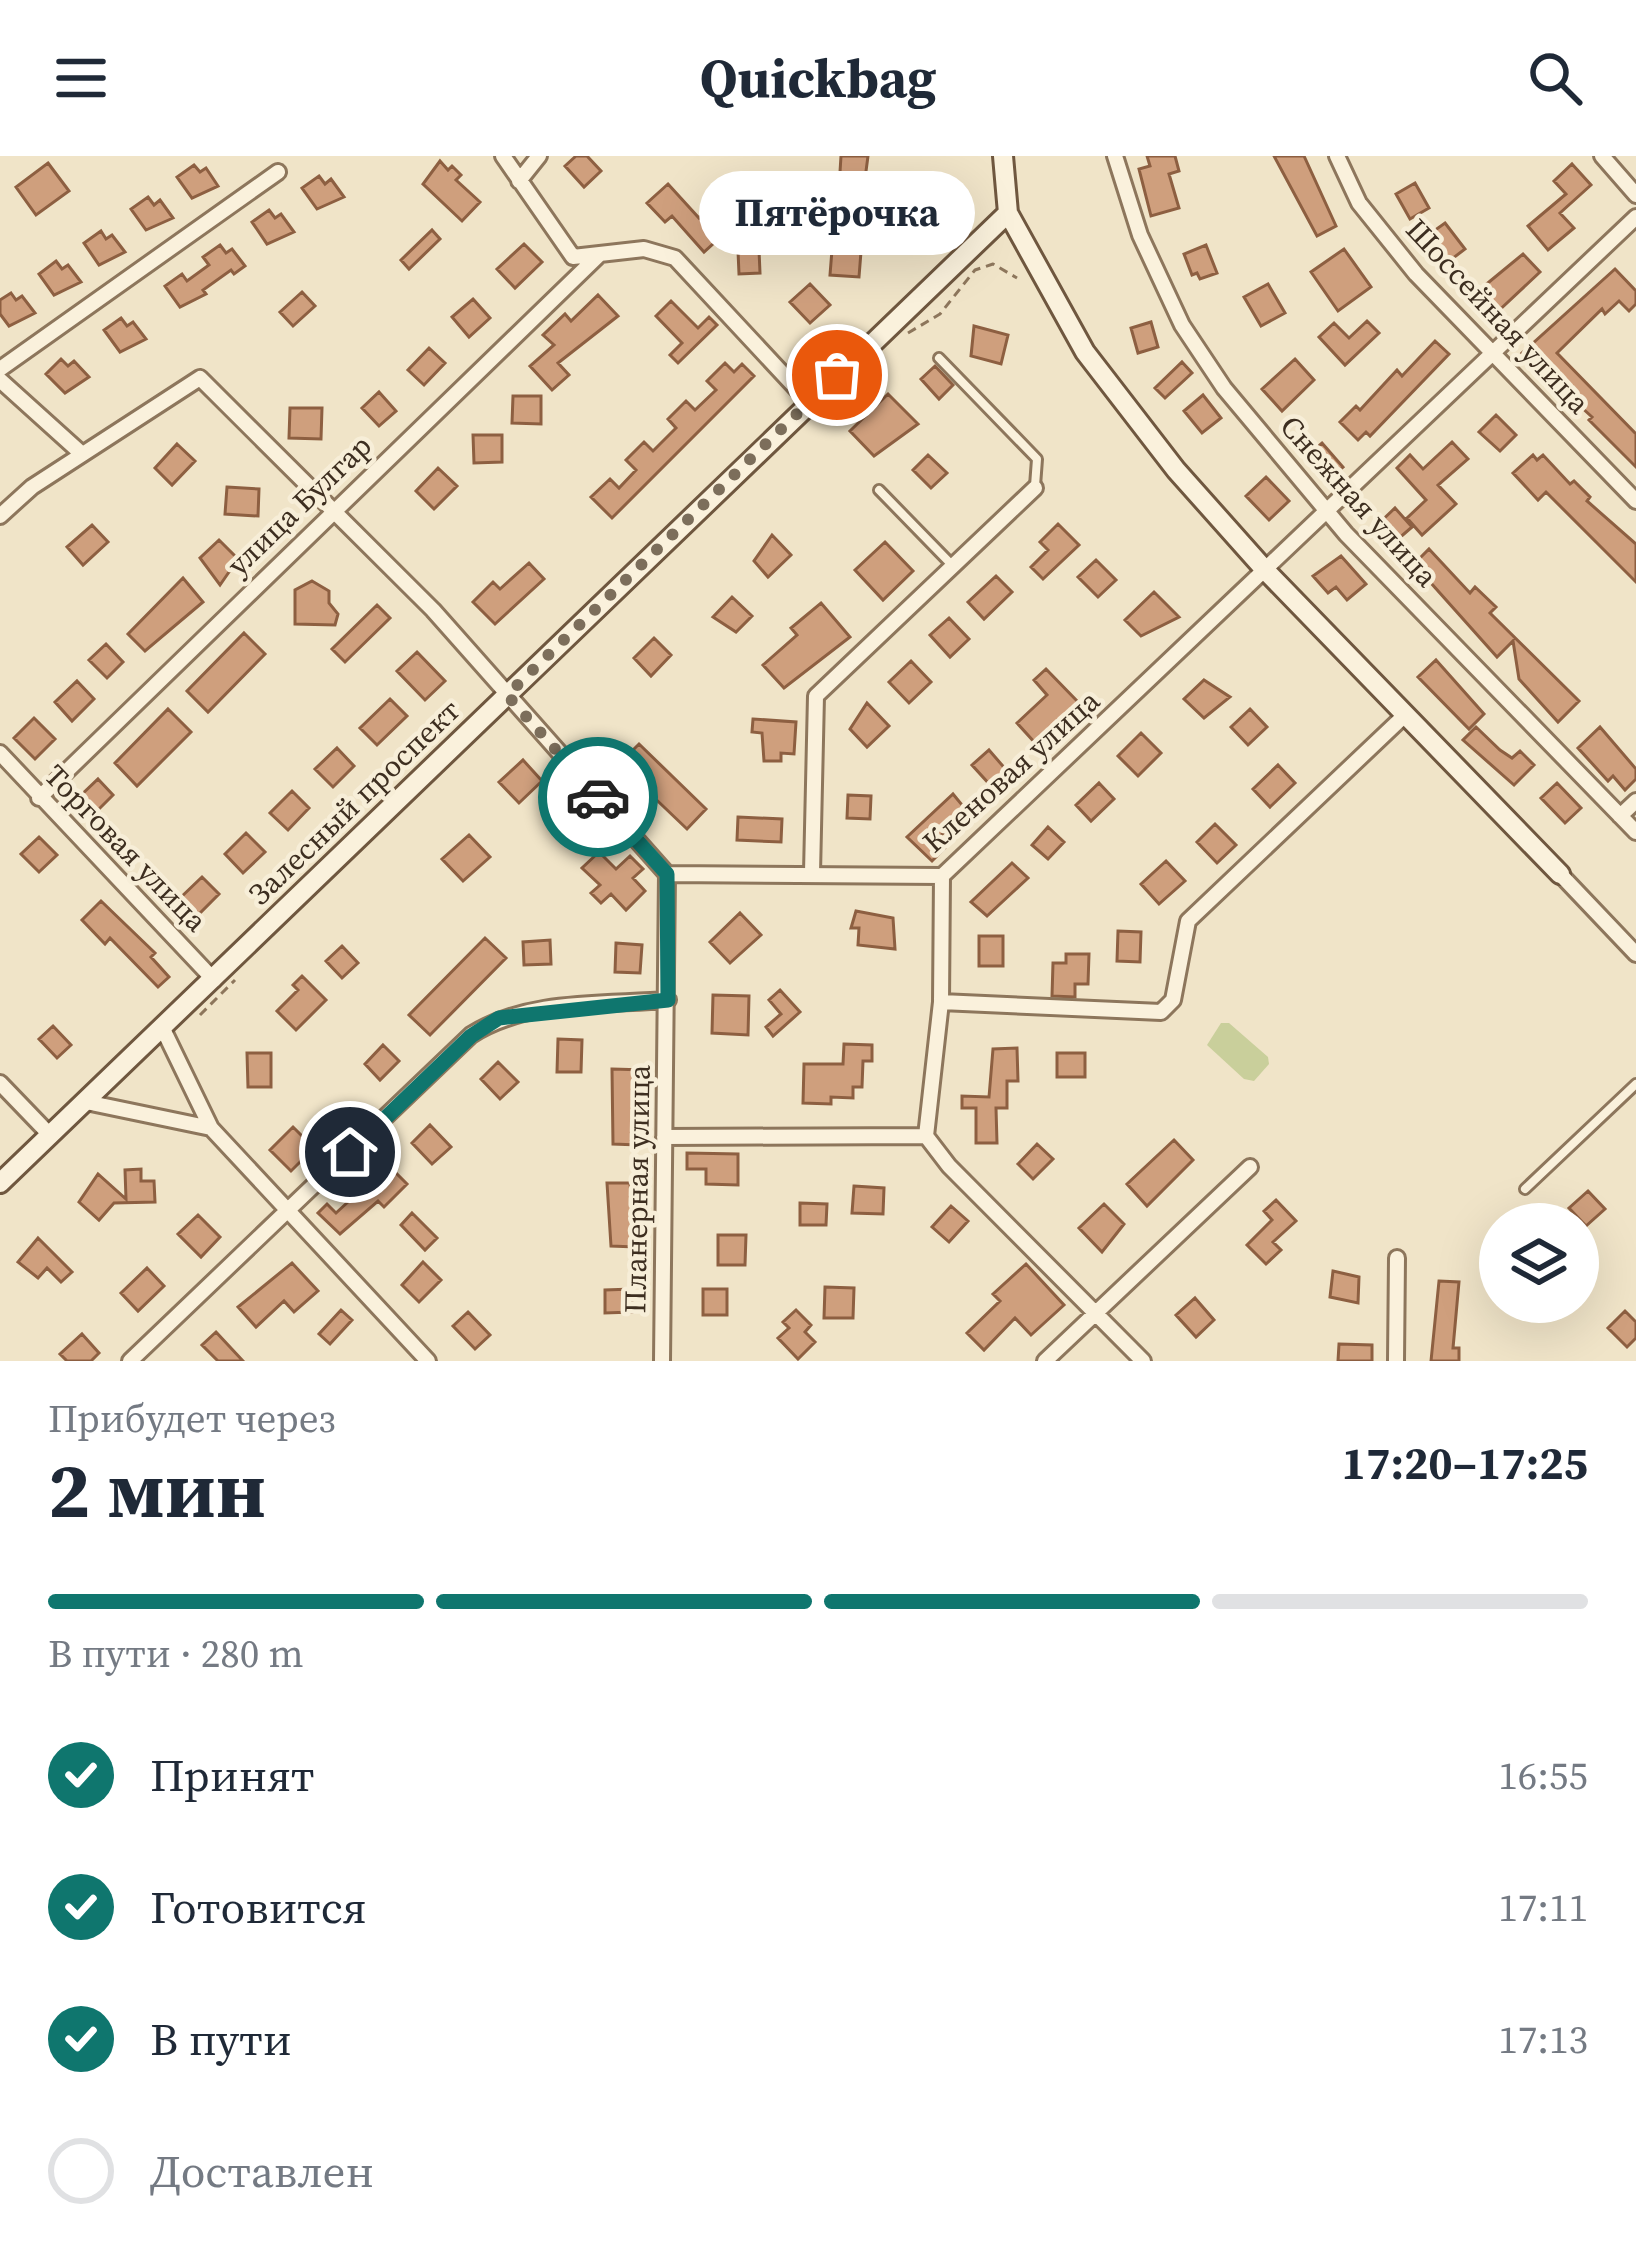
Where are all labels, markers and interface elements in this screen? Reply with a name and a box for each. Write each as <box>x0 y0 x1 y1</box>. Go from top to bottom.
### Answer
text: Quickbag <box>700 41 936 115</box>
icon: menu <box>48 45 114 111</box>
icon: search <box>1522 45 1588 111</box>
callout: Пятёрочка <box>699 171 975 255</box>
text: Пятёрочка <box>735 186 939 239</box>
street label: Шоссейная улица <box>1397 210 1600 423</box>
pin <box>786 324 888 426</box>
icon: bag <box>804 342 870 408</box>
street label: Снежная улица <box>1271 407 1447 596</box>
street label: улица Булгар <box>218 426 380 584</box>
street label: Кленовая улица <box>914 680 1109 862</box>
street label: Залесный проспект <box>239 690 469 914</box>
courier <box>538 737 658 857</box>
street label: Торговая улица <box>36 755 217 941</box>
icon: car <box>565 764 631 830</box>
street label: Планерная улица <box>614 1064 660 1314</box>
pin <box>299 1101 401 1203</box>
icon: home <box>317 1119 383 1185</box>
map controls <box>1479 1203 1599 1323</box>
button: layers <box>1479 1203 1599 1323</box>
text: Прибудет через <box>48 1392 336 1445</box>
text: 17:20–17:25 <box>1342 1432 1588 1494</box>
text: 2 мин <box>48 1436 266 1543</box>
text: В пути · 280 m <box>48 1627 304 1680</box>
icon: check <box>48 1742 114 1808</box>
text: Принят <box>150 1744 315 1806</box>
text: 16:55 <box>1498 1749 1588 1802</box>
icon: check <box>48 1874 114 1940</box>
text: Готовится <box>150 1876 367 1938</box>
text: 17:11 <box>1498 1881 1588 1934</box>
icon: check <box>48 2006 114 2072</box>
text: В пути <box>150 2008 292 2070</box>
text: 17:13 <box>1498 2013 1588 2066</box>
text: Доставлен <box>150 2140 374 2202</box>

